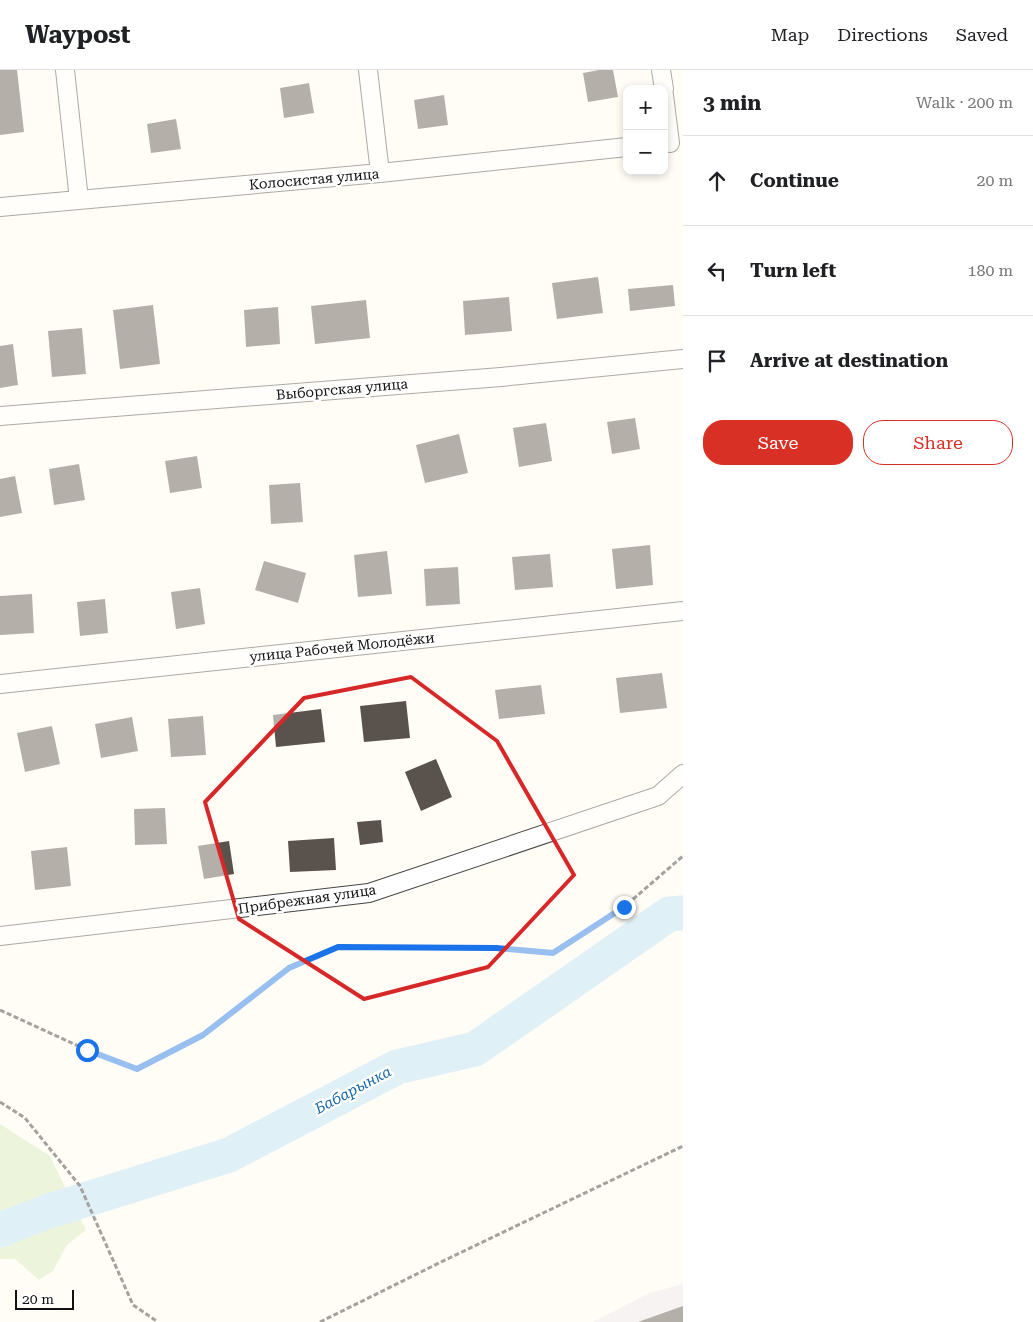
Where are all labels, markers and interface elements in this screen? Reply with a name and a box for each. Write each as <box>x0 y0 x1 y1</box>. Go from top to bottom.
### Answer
text: Waypost <box>25 21 130 49</box>
text: Map <box>771 24 809 45</box>
text: Directions <box>837 24 928 45</box>
text: Saved <box>956 24 1008 45</box>
map controls <box>623 85 668 175</box>
button: + <box>623 85 668 130</box>
text: 3 min <box>703 91 761 115</box>
text: Walk · 200 m <box>916 93 1013 112</box>
button: − <box>623 130 668 175</box>
street label: Колосистая улица <box>248 165 380 193</box>
icon: ahead <box>703 167 731 195</box>
text: Continue <box>750 169 839 192</box>
text: 20 m <box>976 171 1013 190</box>
icon: left <box>703 257 731 285</box>
text: Turn left <box>750 259 836 282</box>
text: 180 m <box>967 261 1013 280</box>
icon: arrive <box>703 347 731 375</box>
text: Arrive at destination <box>750 349 948 372</box>
street label: Выборгская улица <box>275 375 409 403</box>
button: Save <box>703 420 853 465</box>
button: Share <box>863 420 1013 465</box>
street label: улица Рабочей Молодёжи <box>249 629 435 665</box>
street label: Прибрежная улица <box>237 881 377 917</box>
route end <box>613 896 636 919</box>
route start <box>76 1039 99 1062</box>
water label: Бабарынка <box>311 1062 394 1118</box>
scale bar <box>15 1287 74 1310</box>
text: 20 m <box>22 1291 54 1307</box>

